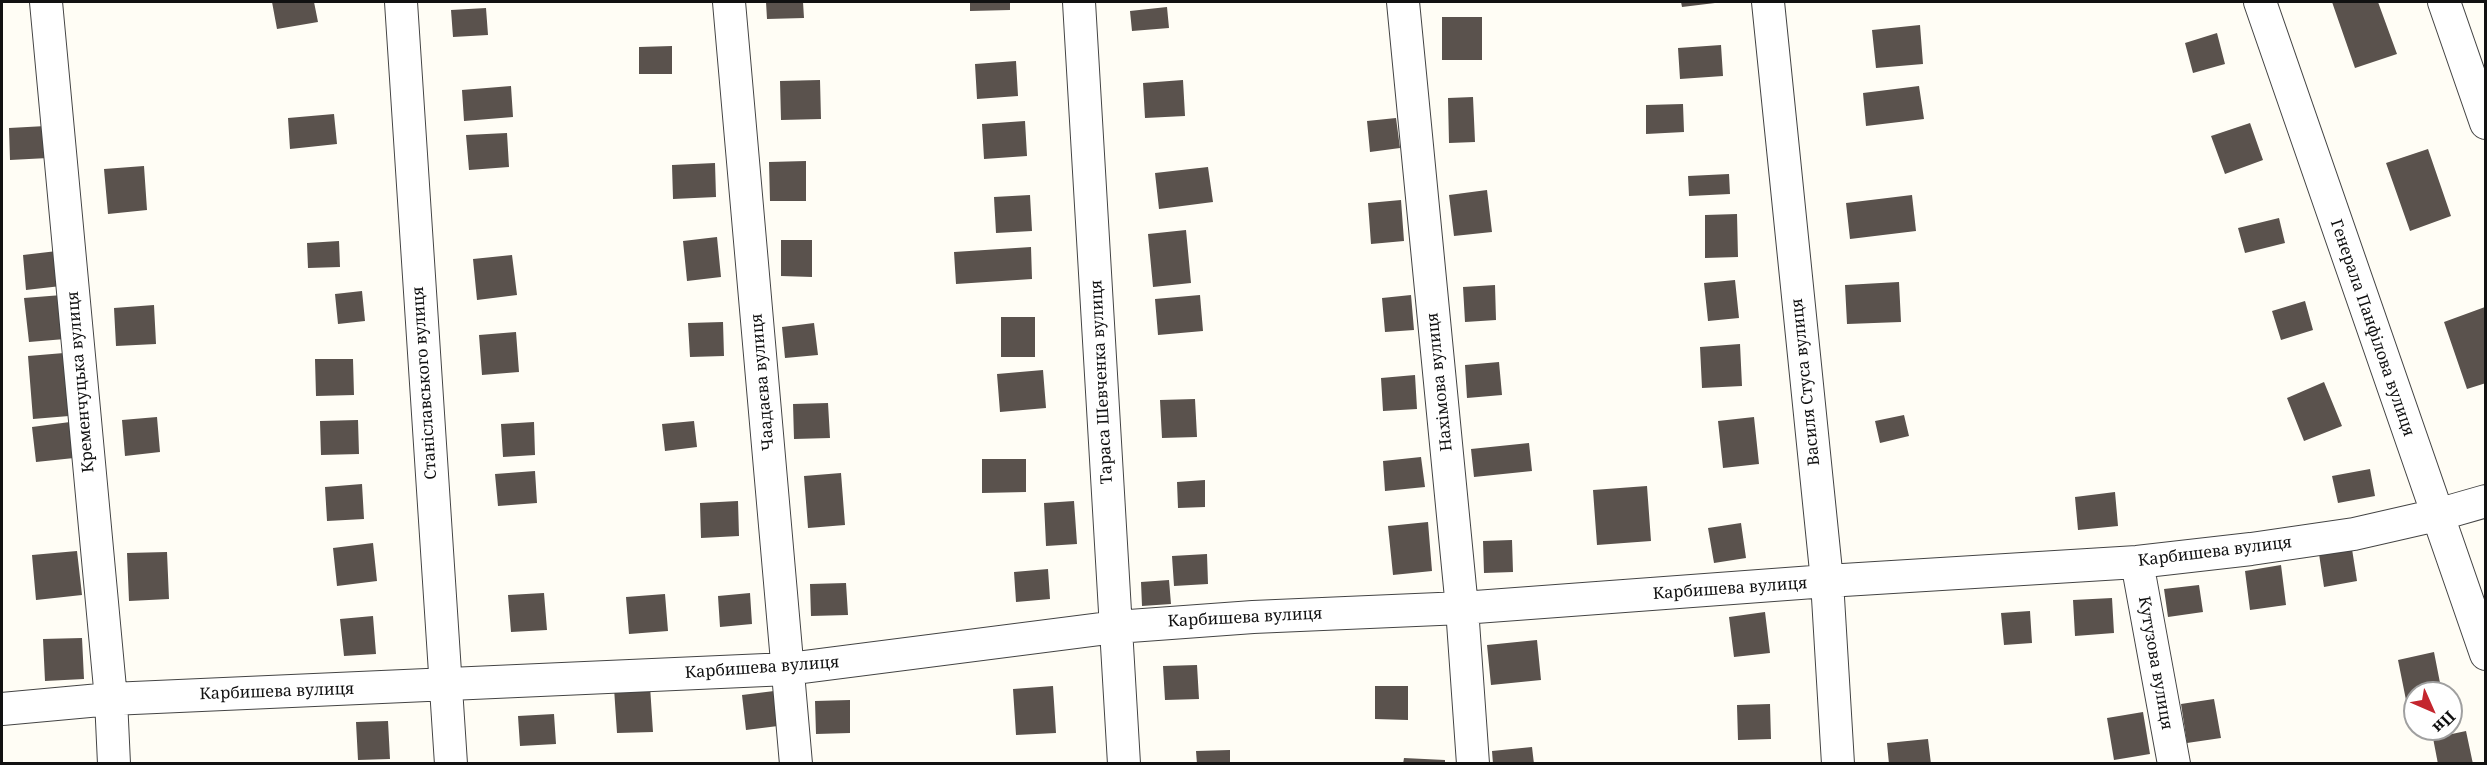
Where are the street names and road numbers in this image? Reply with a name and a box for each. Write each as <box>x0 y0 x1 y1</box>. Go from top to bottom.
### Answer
street label: Генерала Панфілова вулиця <box>2326 217 2418 439</box>
street label: Тараса Шевченка вулиця <box>1087 279 1117 485</box>
street label: Станіславського вулиця <box>409 286 441 480</box>
street label: Кременчуцька вулиця <box>64 291 98 473</box>
street label: Василя Стуса вулиця <box>1788 297 1824 467</box>
street label: Нахімова вулиця <box>1423 312 1457 452</box>
street label: Чаадаєва вулиця <box>747 313 779 451</box>
street label: Карбишева вулиця <box>2137 533 2293 571</box>
street label: Карбишева вулиця <box>1652 574 1808 604</box>
street label: Кутузова вулиця <box>2134 595 2176 731</box>
street label: Карбишева вулиця <box>1167 604 1323 632</box>
street label: Карбишева вулиця <box>684 653 840 683</box>
street label: Карбишева вулиця <box>199 680 355 704</box>

